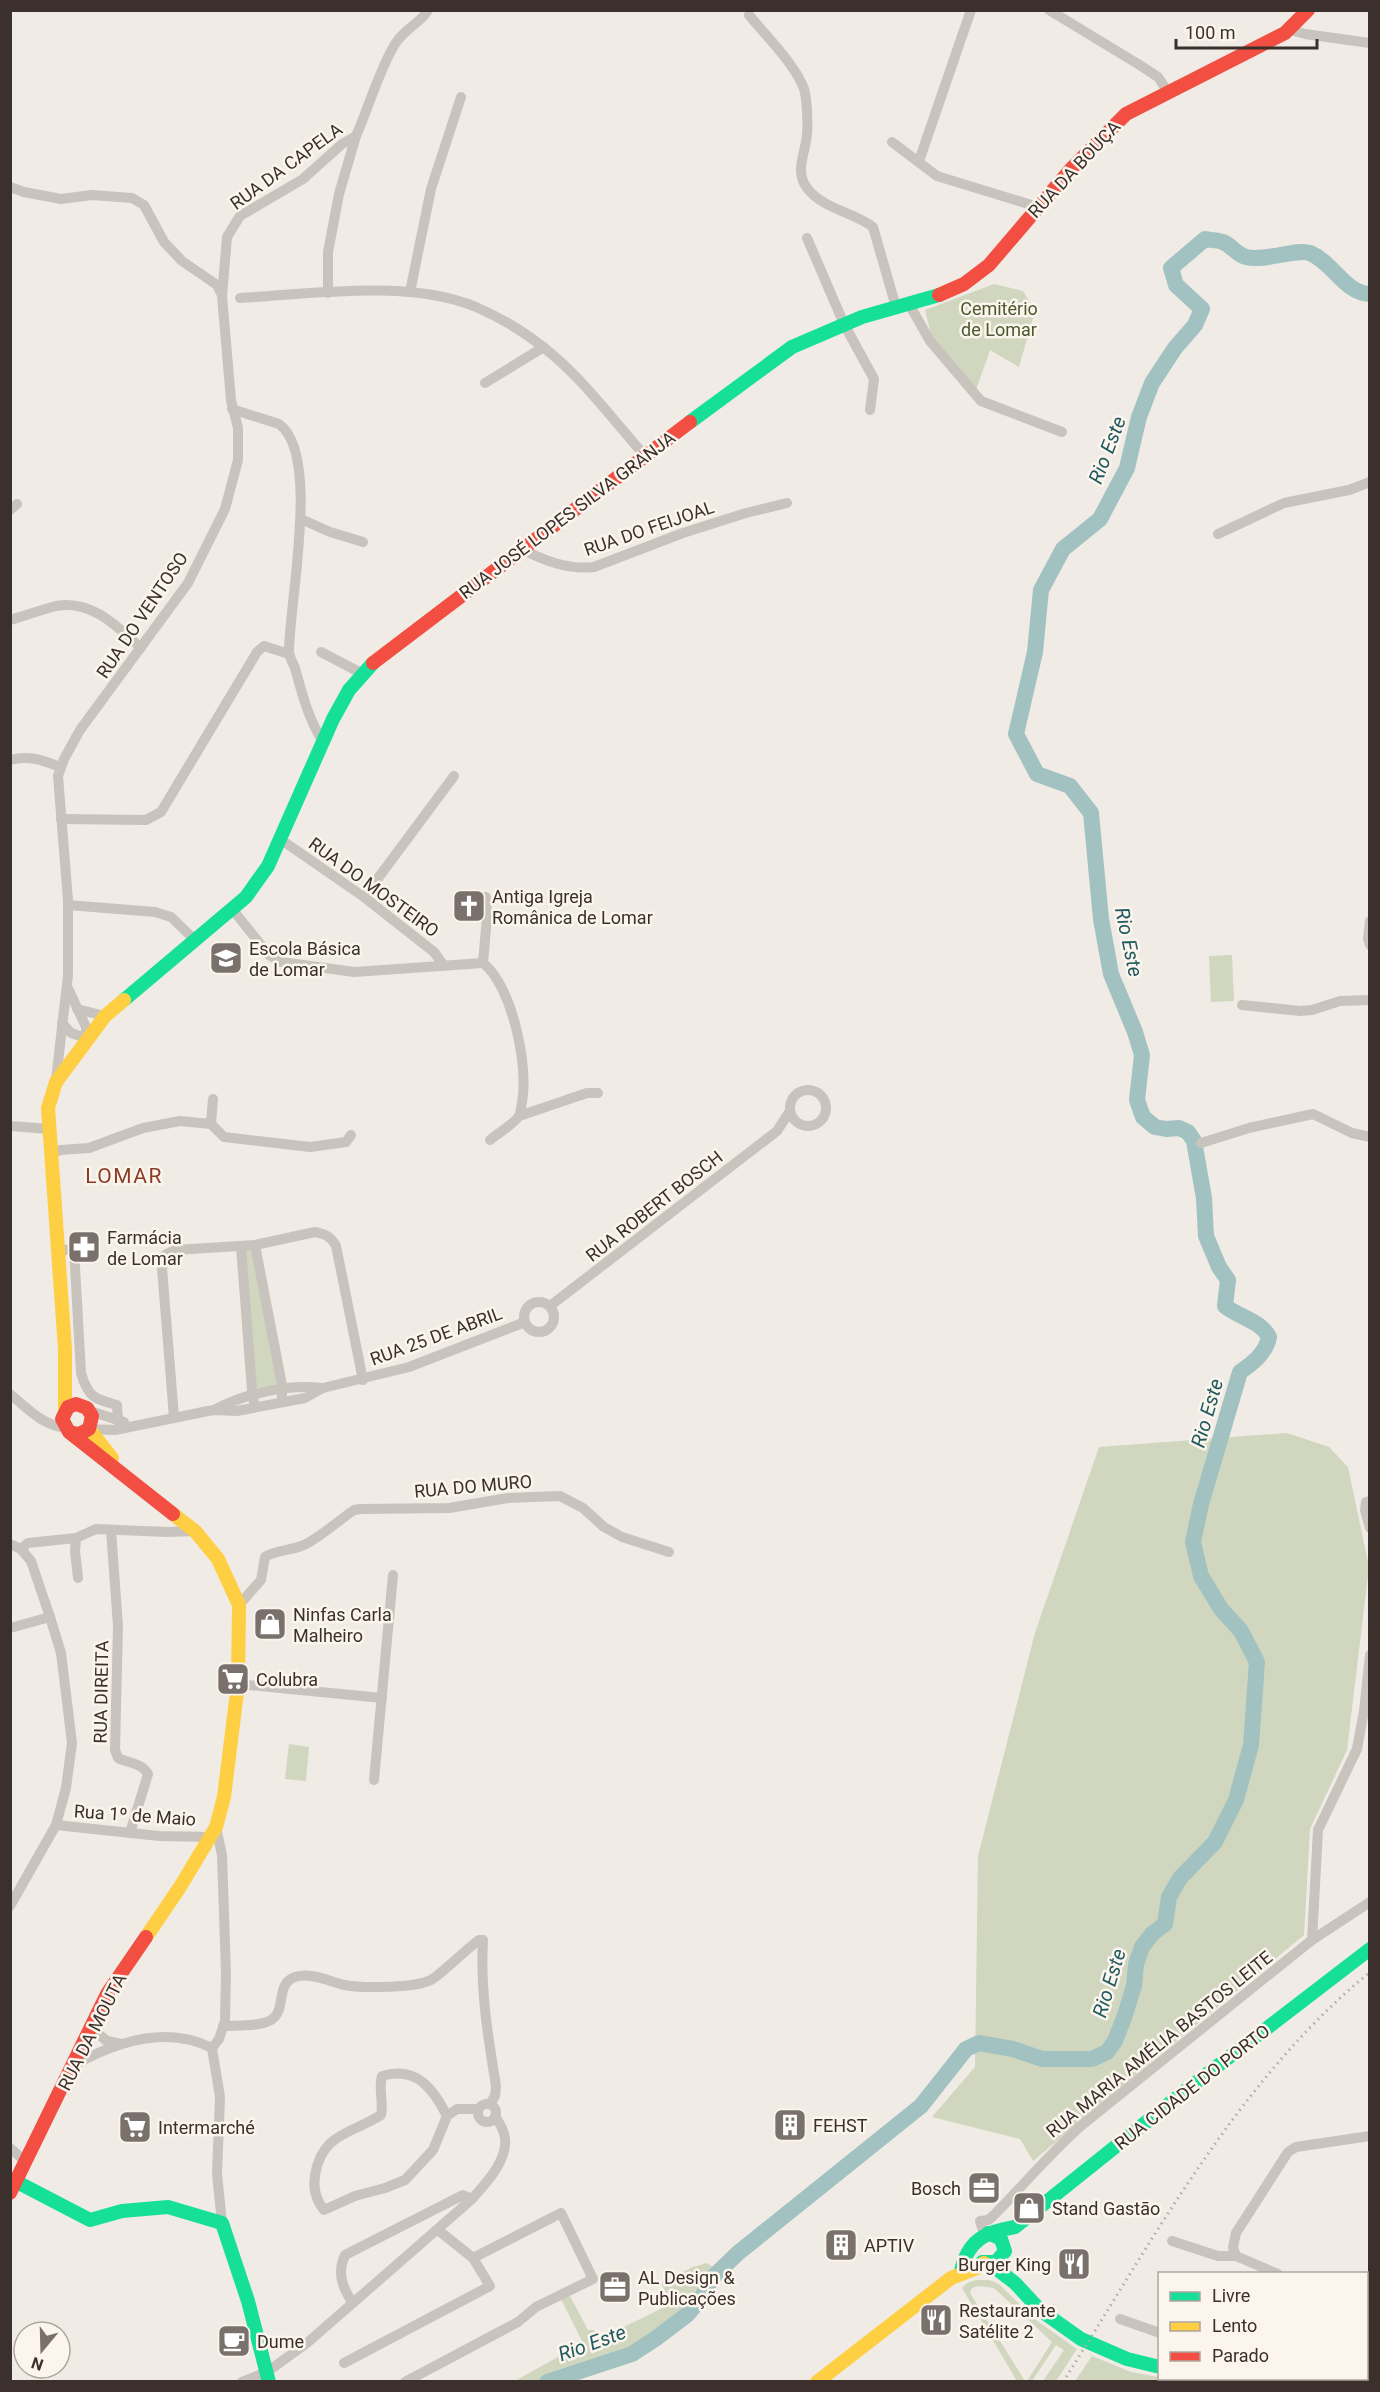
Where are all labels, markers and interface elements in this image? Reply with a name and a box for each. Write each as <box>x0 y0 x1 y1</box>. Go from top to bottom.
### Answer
scale bar <box>1176 12 1317 50</box>
text: 100 m <box>1185 22 1236 43</box>
street label: RUA DA BOUÇA <box>1024 116 1125 222</box>
street label: RUA DA CAPELA <box>226 118 346 214</box>
park label: Cemitério de Lomar <box>960 298 1038 340</box>
water label: Rio Este <box>1083 413 1131 487</box>
street label: RUA JOSÉ LOPES SILVA GRANJA <box>455 427 679 603</box>
street label: RUA DO FEIJOAL <box>581 496 717 560</box>
street label: RUA DO VENTOSO <box>92 548 192 682</box>
street label: RUA DO MOSTEIRO <box>305 833 443 941</box>
place label: Antiga Igreja Românica de Lomar <box>492 886 653 928</box>
church icon: Antiga Igreja Românica de Lomar <box>451 888 487 924</box>
water label: Rio Este <box>1110 905 1148 979</box>
place label: Escola Básica de Lomar <box>249 938 361 980</box>
school or university icon: Escola Básica de Lomar <box>208 940 244 976</box>
street label: RUA ROBERT BOSCH <box>581 1146 727 1266</box>
district label: LOMAR <box>85 1164 163 1188</box>
place label: Farmácia de Lomar <box>107 1227 183 1269</box>
pharmacy icon: Farmácia de Lomar <box>66 1229 102 1265</box>
street label: RUA 25 DE ABRIL <box>367 1302 505 1370</box>
water label: Rio Este <box>1186 1376 1228 1450</box>
street label: RUA DO MURO <box>413 1470 533 1502</box>
place label: Ninfas Carla Malheiro <box>293 1604 392 1646</box>
shop icon: Ninfas Carla Malheiro <box>252 1606 288 1642</box>
street label: RUA DIREITA <box>90 1640 112 1744</box>
supermarket icon: Colubra <box>215 1661 251 1697</box>
place label: Colubra <box>256 1669 318 1690</box>
street label: Rua 1º de Maio <box>73 1800 197 1830</box>
street label: RUA MARIA AMÉLIA BASTOS LEITE <box>1042 1946 1276 2142</box>
water label: Rio Este <box>1087 1946 1131 2020</box>
street label: RUA DA MOUTA <box>54 1970 131 2094</box>
street label: RUA CIDADE DO PORTO <box>1110 2020 1274 2154</box>
building icon: FEHST <box>772 2107 808 2143</box>
supermarket icon: Intermarché <box>117 2109 153 2145</box>
place label: FEHST <box>813 2115 868 2136</box>
place label: Intermarché <box>158 2117 255 2138</box>
office icon: Bosch <box>966 2170 1002 2206</box>
place label: Bosch <box>911 2178 961 2199</box>
shop icon: Stand Gastāo <box>1011 2190 1047 2226</box>
place label: Stand Gastāo <box>1052 2198 1160 2219</box>
building icon: APTIV <box>823 2227 859 2263</box>
place label: APTIV <box>864 2235 915 2256</box>
restaurant icon: Burger King <box>1056 2246 1092 2282</box>
place label: Burger King <box>958 2254 1051 2275</box>
place label: AL Design & Publicações <box>638 2267 736 2309</box>
office icon: AL Design & Publicações <box>597 2269 633 2305</box>
legend <box>1158 2272 1368 2380</box>
text: Livre <box>1212 2285 1250 2306</box>
place label: Restaurante Satélite 2 <box>959 2300 1055 2342</box>
restaurant icon: Restaurante Satélite 2 <box>918 2302 954 2338</box>
text: Lento <box>1212 2315 1257 2336</box>
north arrow <box>12 2320 72 2380</box>
water label: Rio Este <box>555 2320 629 2366</box>
cafe icon: Dume <box>216 2323 252 2359</box>
place label: Dume <box>257 2331 304 2352</box>
text: Parado <box>1212 2345 1269 2366</box>
text: N <box>29 2353 46 2375</box>

